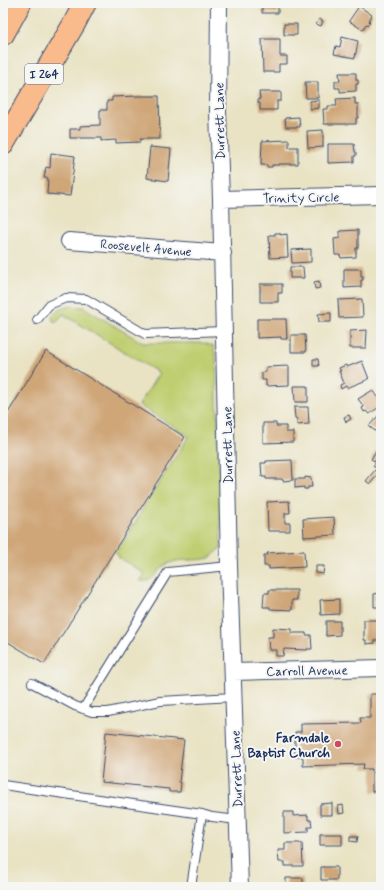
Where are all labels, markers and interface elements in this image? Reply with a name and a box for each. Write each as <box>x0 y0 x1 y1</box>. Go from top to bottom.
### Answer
road number: I 264 <box>25 64 63 84</box>
street label: Durrett Lane <box>211 82 230 160</box>
street label: Trinity Circle <box>263 189 340 208</box>
street label: Roosevelt Avenue <box>100 236 192 261</box>
street label: Durrett Lane <box>219 406 238 484</box>
street label: Carroll Avenue <box>266 662 348 681</box>
street label: Durrett Lane <box>228 730 247 808</box>
place label: Farmdale Baptist Church <box>247 730 330 762</box>
marker: Farmdale Baptist Church <box>333 739 343 749</box>

